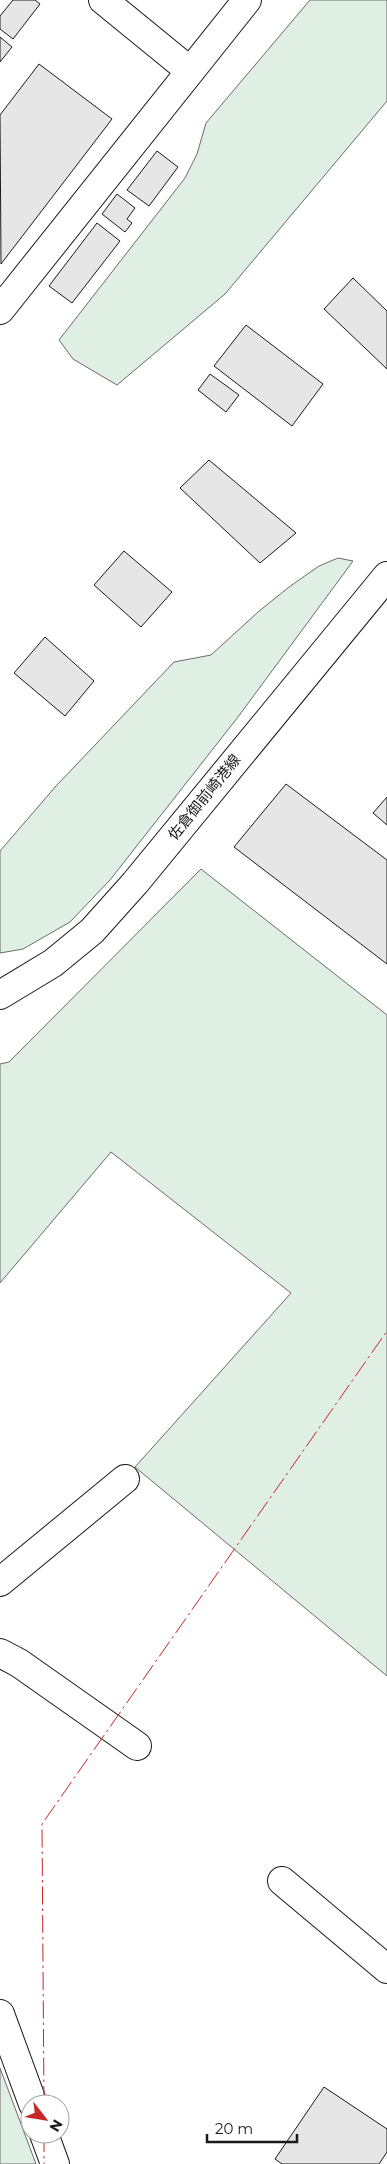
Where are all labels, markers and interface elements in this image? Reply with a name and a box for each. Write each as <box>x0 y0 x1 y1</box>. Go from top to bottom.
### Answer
street label: 佐倉御前崎港線 <box>164 750 244 844</box>
north arrow <box>20 2094 70 2144</box>
scale bar <box>207 2112 297 2144</box>
text: N <box>46 2116 67 2135</box>
text: 20 m <box>215 2119 253 2138</box>

